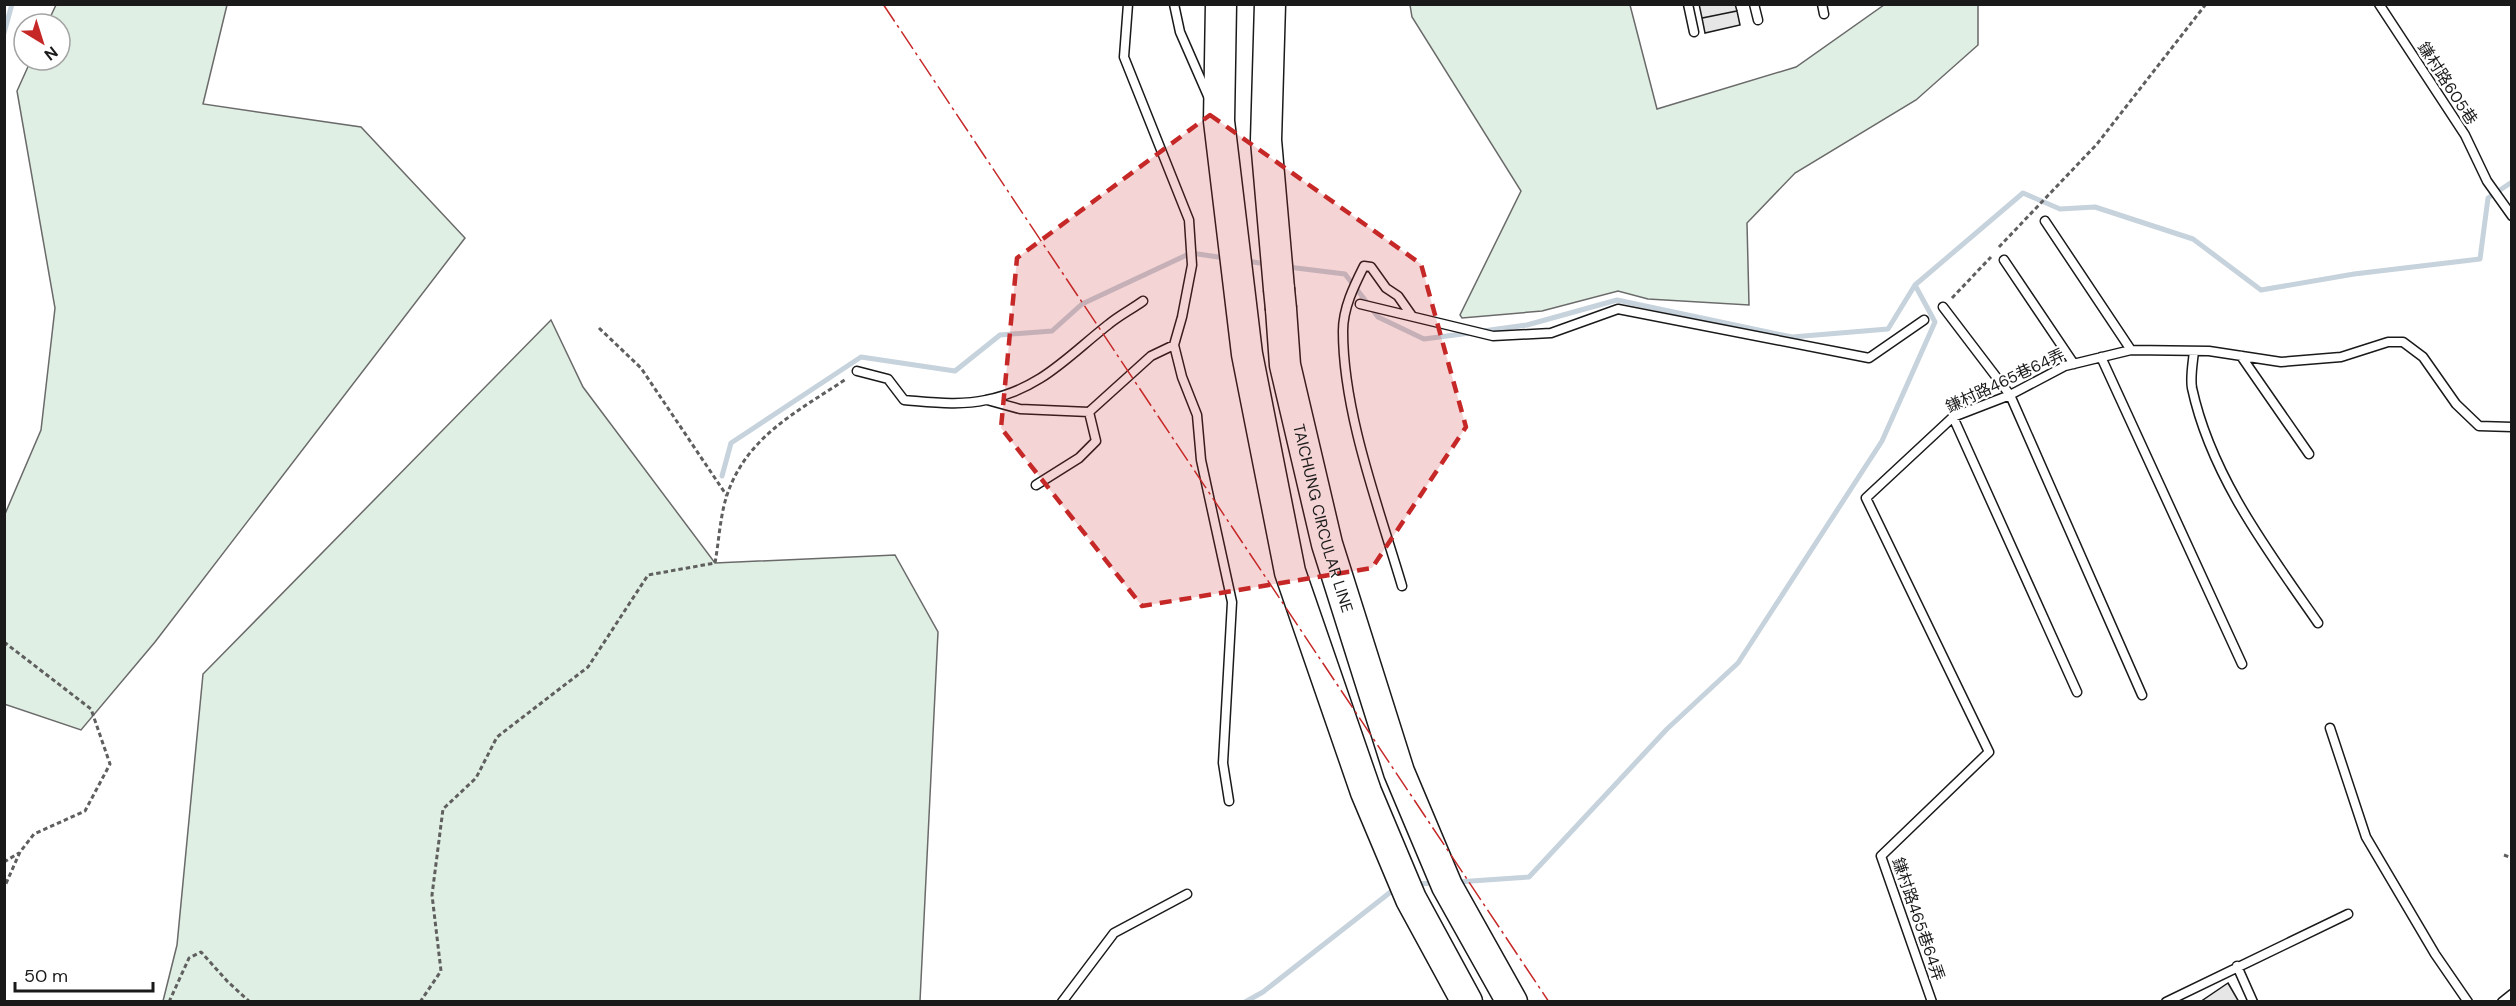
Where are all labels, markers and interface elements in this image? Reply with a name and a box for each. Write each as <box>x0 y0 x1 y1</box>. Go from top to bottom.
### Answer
north arrow <box>12 12 72 72</box>
street label: 鎌村路605巷 <box>2413 38 2482 129</box>
text: N <box>40 42 62 65</box>
street label: 鎌村路465巷64弄 <box>1942 344 2068 417</box>
street label: TAICHUNG CIRCULAR LINE <box>1288 422 1358 615</box>
street label: 鎌村路465巷64弄 <box>1888 855 1949 984</box>
scale bar <box>15 955 153 993</box>
text: 50 m <box>24 964 68 988</box>

